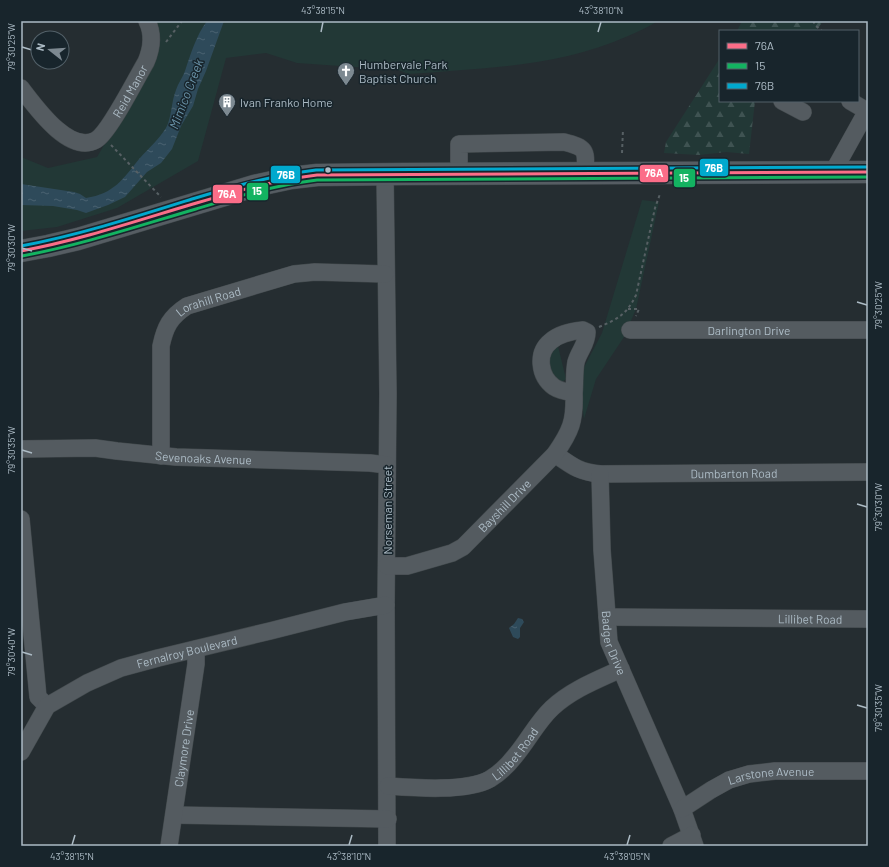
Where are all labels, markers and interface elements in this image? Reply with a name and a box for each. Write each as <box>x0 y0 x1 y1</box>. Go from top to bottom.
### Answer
text: 43°38'15"N <box>301 4 345 16</box>
text: 43°38'10"N <box>579 4 623 16</box>
text: 79°30'25"W <box>5 23 17 71</box>
north arrow <box>30 30 70 70</box>
legend <box>719 30 859 102</box>
text: 76A <box>755 38 774 52</box>
text: N <box>33 42 47 52</box>
water label: Mimico Creek <box>165 56 207 131</box>
place label: Humbervale Park Baptist Church <box>359 57 448 85</box>
text: 15 <box>755 58 765 72</box>
church icon: Humbervale Park Baptist Church <box>336 61 356 86</box>
street label: Reid Manor <box>109 62 150 120</box>
text: 76B <box>755 78 774 92</box>
building icon: Ivan Franko Home <box>217 92 237 117</box>
place label: Ivan Franko Home <box>240 95 333 109</box>
line badge: 76B <box>699 158 729 177</box>
text: 76B <box>705 161 723 174</box>
line badge: 76A <box>639 164 669 183</box>
line badge: 76B <box>270 165 301 184</box>
unlabelled marker <box>323 165 333 175</box>
text: 76A <box>645 166 664 179</box>
text: 76B <box>277 168 295 181</box>
line badge: 15 <box>673 168 696 188</box>
text: 15 <box>679 171 689 184</box>
line badge: 15 <box>246 182 269 201</box>
line badge: 76A <box>212 184 243 204</box>
text: 15 <box>252 184 262 197</box>
text: 76A <box>218 187 237 200</box>
text: 79°30'30"W <box>5 224 17 272</box>
text: 79°30'25"W <box>872 281 884 329</box>
street label: Lorahill Road <box>173 283 242 319</box>
street label: Darlington Drive <box>708 323 790 337</box>
text: 79°30'35"W <box>5 426 17 474</box>
street label: Sevenoaks Avenue <box>155 448 252 466</box>
street label: Norseman Street <box>380 466 394 554</box>
street label: Dumbarton Road <box>690 466 778 480</box>
street label: Bayshill Drive <box>475 476 533 535</box>
text: 79°30'30"W <box>872 483 884 531</box>
street label: Badger Drive <box>600 610 629 677</box>
street label: Lillibet Road <box>778 611 842 626</box>
text: 79°30'40"W <box>5 628 17 676</box>
street label: Fernalroy Boulevard <box>135 632 239 671</box>
text: 79°30'35"W <box>872 684 884 732</box>
street label: Claymore Drive <box>171 708 196 788</box>
street label: Lillibet Road <box>489 725 541 783</box>
street label: Larstone Avenue <box>726 764 814 787</box>
text: 43°38'15"N <box>50 850 94 862</box>
text: 43°38'10"N <box>327 850 371 862</box>
text: 43°38'05"N <box>604 850 650 862</box>

